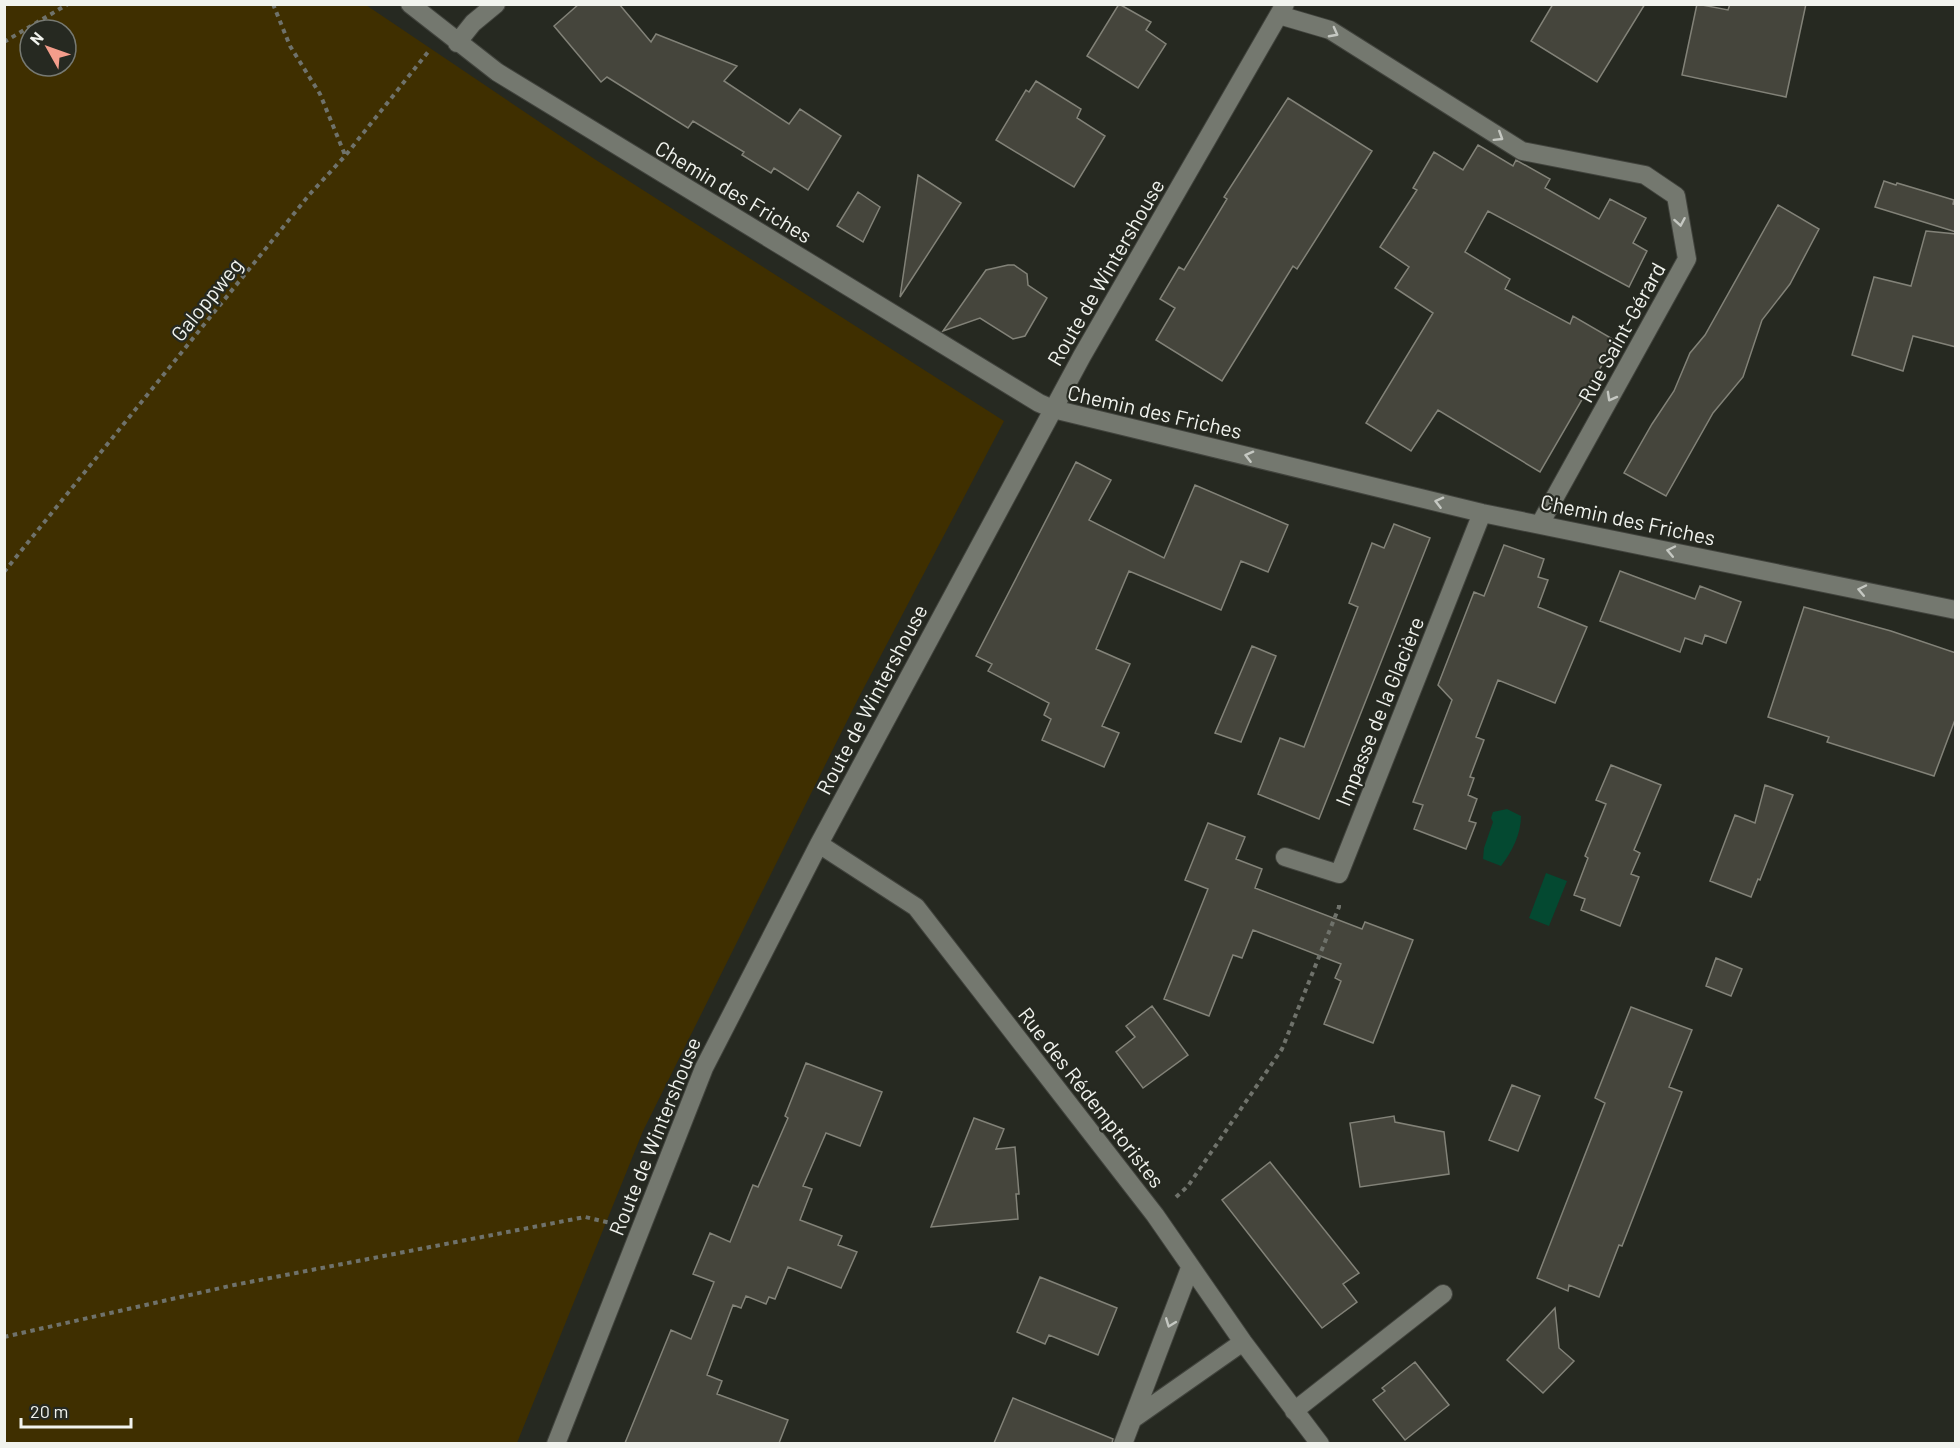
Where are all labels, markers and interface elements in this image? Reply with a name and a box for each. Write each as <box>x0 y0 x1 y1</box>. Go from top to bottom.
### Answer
north arrow <box>18 18 78 78</box>
one-way arrow <box>1328 26 1339 38</box>
text: N <box>25 28 47 48</box>
one-way arrow <box>1492 130 1503 141</box>
street label: Chemin des Friches <box>651 134 817 248</box>
street label: Route de Wintershouse <box>1041 174 1169 370</box>
one-way arrow <box>1674 218 1686 227</box>
street label: Galoppweg <box>165 252 247 346</box>
street label: Rue Saint-Gérard <box>1572 258 1670 406</box>
street label: Chemin des Friches <box>1065 379 1245 443</box>
one-way arrow <box>1607 391 1618 401</box>
one-way arrow <box>1245 451 1255 464</box>
street label: Chemin des Friches <box>1538 488 1718 550</box>
one-way arrow <box>1434 497 1444 510</box>
one-way arrow <box>1666 545 1676 558</box>
one-way arrow <box>1857 585 1867 598</box>
street label: Route de Wintershouse <box>810 600 932 798</box>
street label: Impasse de la Glacière <box>1330 613 1428 809</box>
street label: Rue des Rédemptoristes <box>1014 1002 1170 1192</box>
street label: Route de Wintershouse <box>603 1033 705 1239</box>
one-way arrow <box>1164 1317 1177 1328</box>
scale bar <box>21 1391 130 1429</box>
text: 20 m <box>30 1400 68 1422</box>

